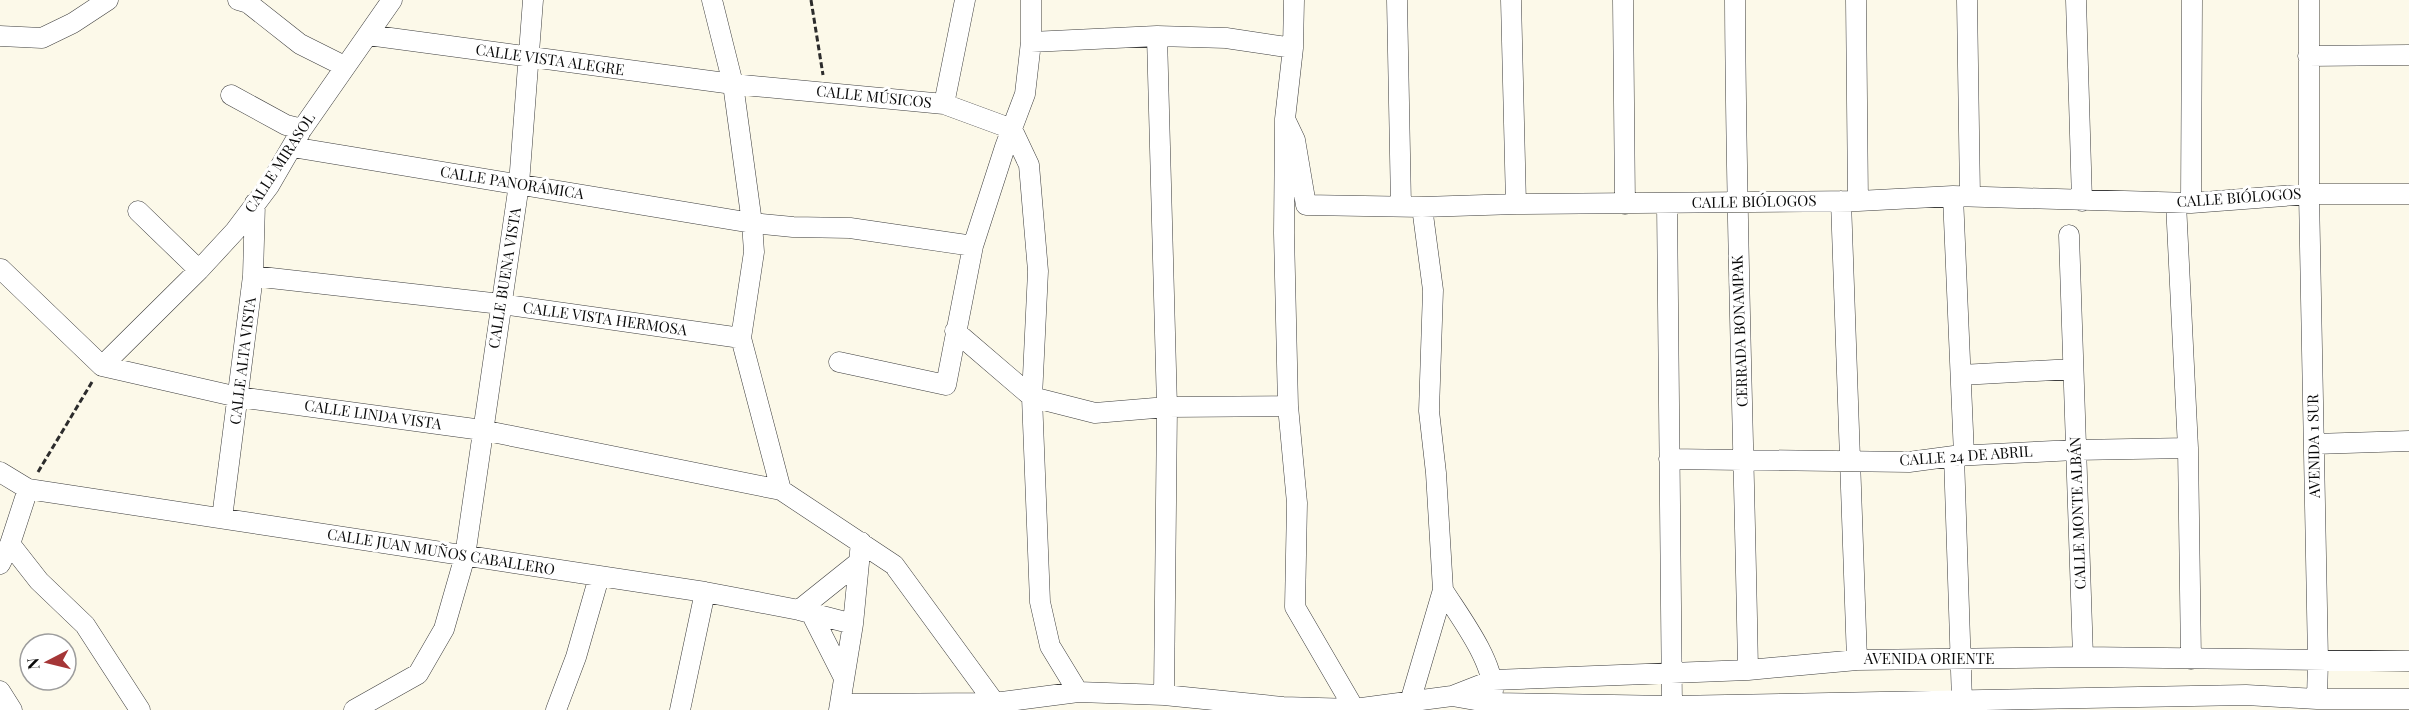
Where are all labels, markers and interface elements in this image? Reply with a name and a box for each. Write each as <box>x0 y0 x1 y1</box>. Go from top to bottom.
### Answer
street label: CALLE VISTA ALEGRE <box>475 39 626 79</box>
street label: CALLE MÚSICOS <box>815 80 933 112</box>
street label: CALLE MIRASOL <box>239 109 319 216</box>
street label: CALLE PANORÁMICA <box>439 161 586 203</box>
street label: CALLE BIÓLOGOS <box>2176 183 2302 211</box>
street label: CALLE BIÓLOGOS <box>1691 190 1817 212</box>
street label: CALLE BUENA VISTA <box>483 205 525 350</box>
street label: CERRADA BONAMPAK <box>1726 255 1752 407</box>
street label: CALLE ALTA VISTA <box>224 295 260 426</box>
street label: CALLE VISTA HERMOSA <box>522 297 689 340</box>
street label: CALLE LINDA VISTA <box>303 394 444 434</box>
street label: AVENIDA 1 SUR <box>2302 394 2324 499</box>
street label: CALLE MONTE ALBÁN <box>2064 436 2090 590</box>
street label: CALLE 24 DE ABRIL <box>1899 440 2033 470</box>
street label: CALLE JUAN MUÑOS CABALLERO <box>326 523 556 579</box>
north arrow <box>18 632 78 692</box>
street label: AVENIDA ORIENTE <box>1863 648 1994 668</box>
text: N <box>21 656 44 671</box>

